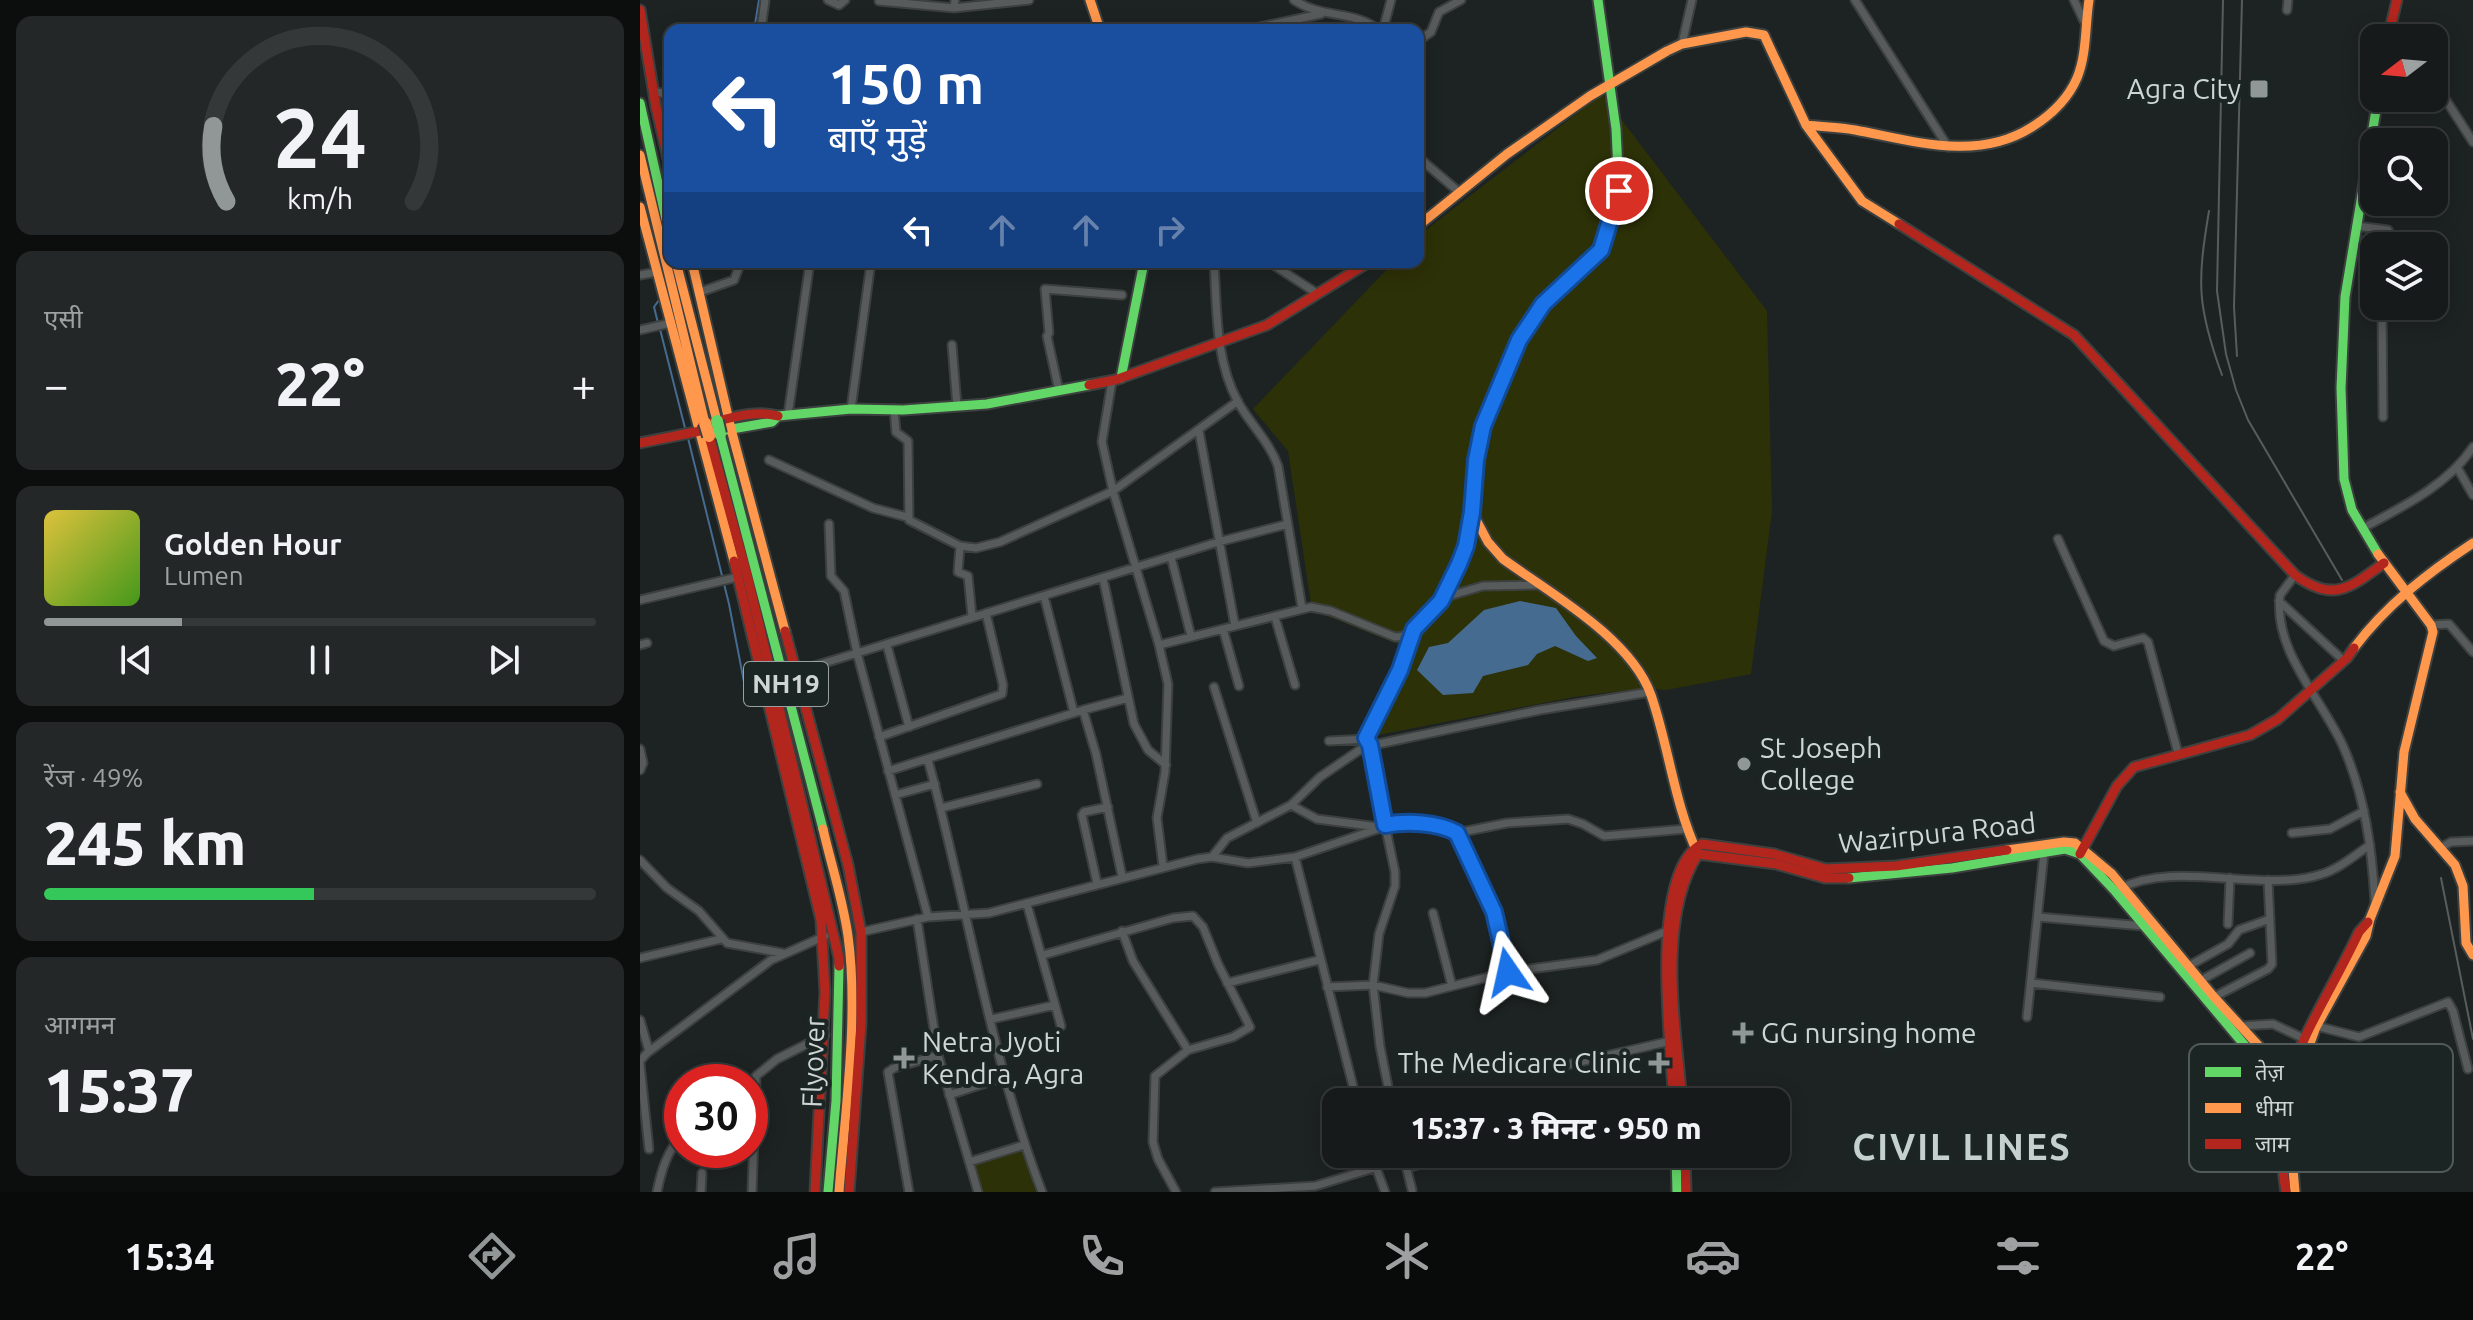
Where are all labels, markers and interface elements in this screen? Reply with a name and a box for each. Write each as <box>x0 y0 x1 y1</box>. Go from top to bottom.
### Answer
north arrow <box>2360 24 2448 112</box>
map controls <box>2360 24 2448 320</box>
text: 150 m <box>828 52 984 115</box>
icon: left <box>696 56 800 160</box>
place label: Agra City <box>2127 73 2241 104</box>
marker: Agra City <box>2248 78 2270 100</box>
text: 24 <box>273 89 367 183</box>
text: बाएँ मुड़ें <box>828 118 927 159</box>
button: search <box>2360 128 2448 216</box>
pin <box>1585 157 1653 225</box>
icon: arrive <box>1597 169 1641 213</box>
text: km/h <box>287 182 353 214</box>
icon: left <box>896 208 940 252</box>
icon: ahead <box>980 208 1024 252</box>
icon: ahead <box>1064 208 1108 252</box>
icon: right <box>1148 208 1192 252</box>
button: layers <box>2360 232 2448 320</box>
text: एसी <box>44 304 83 333</box>
text: 22° <box>275 350 365 417</box>
text: − <box>44 360 69 409</box>
text: + <box>571 360 596 409</box>
text: Golden Hour <box>164 527 342 561</box>
text: Lumen <box>164 561 244 590</box>
icon: previous <box>114 638 158 682</box>
icon: pause <box>298 638 342 682</box>
icon: next <box>482 638 526 682</box>
road number: NH19 <box>744 662 828 706</box>
place label: St Joseph College <box>1760 732 1882 795</box>
marker: St Joseph College <box>1735 755 1753 773</box>
text: रेंज · 49% <box>44 763 143 792</box>
street label: Wazirpura Road <box>1837 807 2037 858</box>
text: 245 km <box>44 809 246 876</box>
position arrow <box>1466 930 1550 1014</box>
text: आगमन <box>44 1010 115 1039</box>
street label: Flyover <box>795 1015 830 1108</box>
place label: GG nursing home <box>1761 1017 1977 1048</box>
marker: GG nursing home <box>1732 1022 1754 1044</box>
place label: Netra Jyoti Kendra, Agra <box>922 1026 1084 1089</box>
legend <box>2189 1044 2453 1172</box>
marker: Netra Jyoti Kendra, Agra <box>893 1047 915 1069</box>
place label: The Medicare Clinic <box>1398 1047 1641 1078</box>
marker: The Medicare Clinic <box>1648 1052 1670 1074</box>
text: 15:37 <box>44 1056 194 1123</box>
text: तेज़ <box>2255 1059 2285 1084</box>
speed limit sign: 30 <box>664 1064 768 1168</box>
text: धीमा <box>2255 1095 2293 1120</box>
text: 15:37 · 3 मिनट · 950 m <box>1410 1111 1702 1145</box>
district label: CIVIL LINES <box>1852 1126 2072 1167</box>
text: जाम <box>2255 1131 2291 1156</box>
icon: directions <box>464 1228 520 1284</box>
icon: music <box>769 1228 825 1284</box>
icon: phone <box>1074 1228 1130 1284</box>
icon: climate <box>1379 1228 1435 1284</box>
icon: car <box>1685 1228 1741 1284</box>
icon: filters <box>1990 1228 2046 1284</box>
text: 15:34 <box>125 1236 215 1277</box>
text: 22° <box>2295 1236 2348 1277</box>

